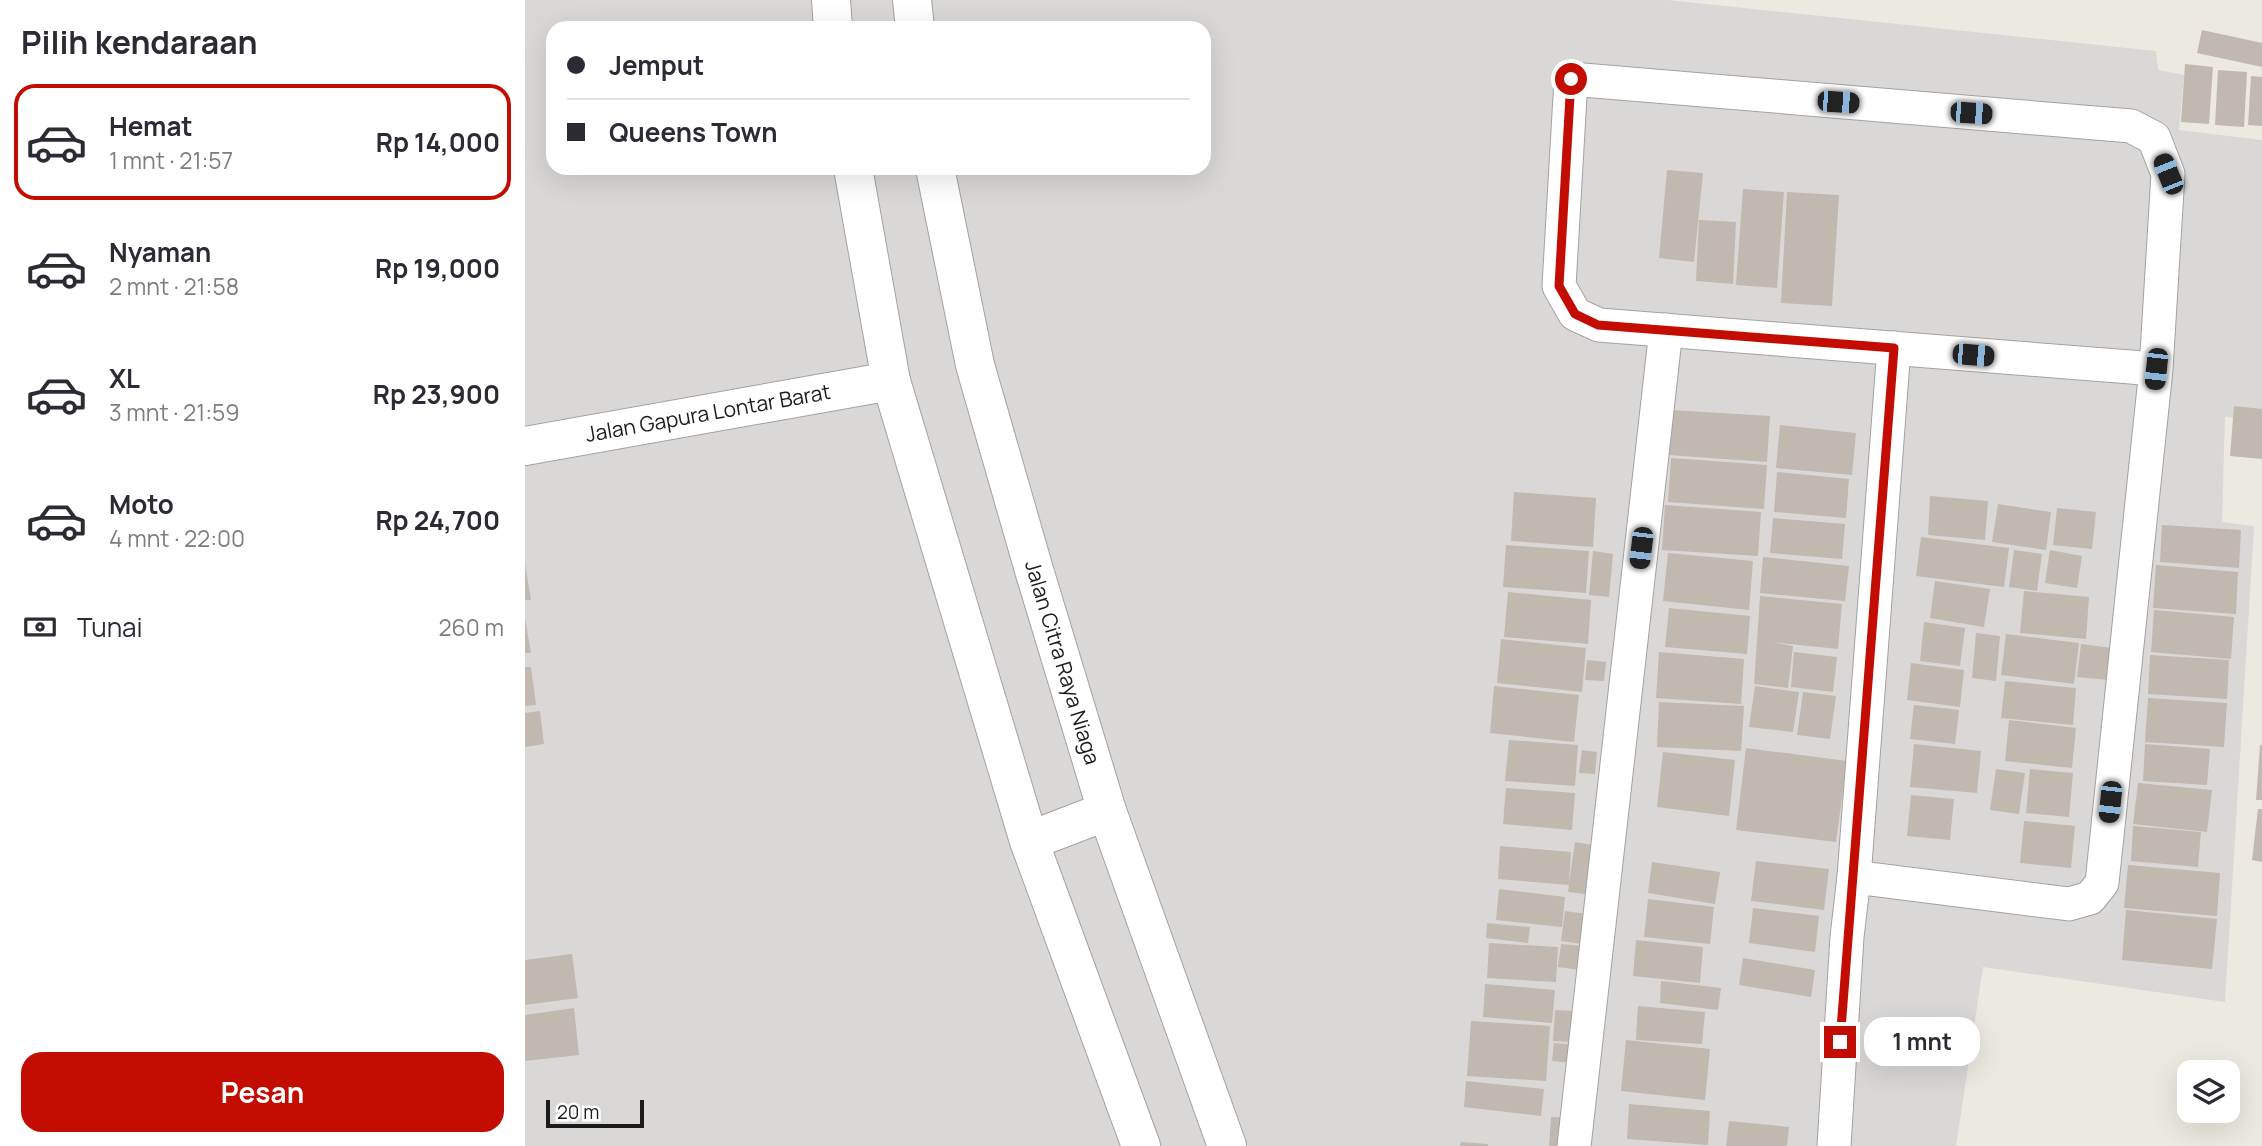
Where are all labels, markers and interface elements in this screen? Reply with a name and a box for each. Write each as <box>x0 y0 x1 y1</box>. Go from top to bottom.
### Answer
text: Pilih kendaraan <box>21 20 258 64</box>
text: Jemput <box>609 47 704 83</box>
route start <box>1555 63 1587 95</box>
car <box>1817 90 1860 114</box>
car <box>1950 101 1993 125</box>
text: Hemat <box>109 108 193 144</box>
icon: car <box>25 111 88 174</box>
text: Queens Town <box>609 114 778 150</box>
text: Rp 14,000 <box>376 124 500 160</box>
text: 1 mnt · 21:57 <box>109 144 233 176</box>
car <box>2151 151 2186 197</box>
text: Nyaman <box>109 234 211 270</box>
icon: car <box>25 237 88 300</box>
text: Rp 19,000 <box>375 250 500 286</box>
text: 2 mnt · 21:58 <box>109 270 239 302</box>
car <box>1952 343 1995 367</box>
car <box>2144 347 2169 391</box>
text: XL <box>109 360 140 396</box>
icon: car <box>25 363 88 426</box>
text: Rp 23,900 <box>373 376 500 412</box>
street label: Jalan Gapura Lontar Barat <box>583 377 833 448</box>
text: 3 mnt · 21:59 <box>109 396 240 428</box>
text: Moto <box>109 486 174 522</box>
icon: car <box>25 489 88 552</box>
text: Rp 24,700 <box>375 502 500 538</box>
text: 4 mnt · 22:00 <box>109 522 245 554</box>
car <box>1629 526 1654 570</box>
street label: Jalan Citra Raya Niaga <box>1019 557 1107 768</box>
icon: cash <box>21 608 59 646</box>
text: Tunai <box>77 609 143 645</box>
text: 260 m <box>438 611 504 643</box>
car <box>2098 780 2123 824</box>
callout: 1 mnt <box>1865 1018 1980 1066</box>
text: 1 mnt <box>1892 1025 1952 1057</box>
route end <box>1824 1026 1856 1058</box>
button: Pesan <box>21 1052 504 1132</box>
map controls <box>2177 1060 2240 1123</box>
button: layers <box>2177 1060 2240 1123</box>
scale bar <box>546 1097 644 1129</box>
text: 20 m <box>557 1099 599 1125</box>

